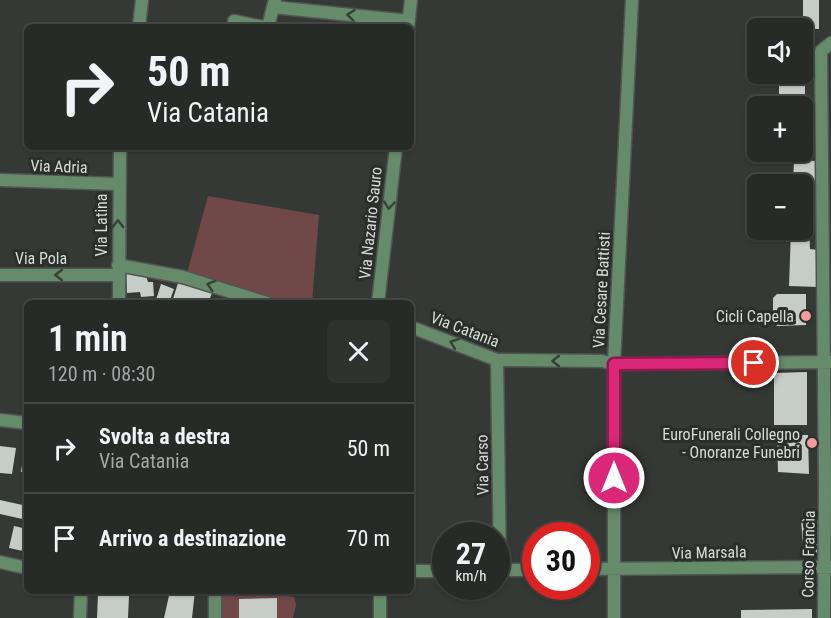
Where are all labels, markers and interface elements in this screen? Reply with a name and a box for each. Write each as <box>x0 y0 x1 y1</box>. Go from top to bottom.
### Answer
one-way arrow <box>346 9 355 22</box>
map controls <box>747 18 813 240</box>
button: sound <box>747 18 813 84</box>
text: 50 m <box>147 47 230 96</box>
icon: right <box>48 48 126 126</box>
button: + <box>747 96 813 162</box>
text: Via Catania <box>147 97 269 129</box>
street label: Via Adria <box>30 156 88 177</box>
street label: Via Nazario Sauro <box>355 166 386 280</box>
button: − <box>747 174 813 240</box>
street label: Via Latina <box>92 193 111 257</box>
one-way arrow <box>383 201 396 210</box>
one-way arrow <box>112 219 124 228</box>
street label: Via Cesare Battisti <box>589 231 614 349</box>
street label: Via Pola <box>15 249 67 268</box>
one-way arrow <box>55 269 64 281</box>
one-way arrow <box>206 280 217 293</box>
place label: Cicli Capella <box>716 307 794 326</box>
street label: Via Catania <box>428 308 502 351</box>
marker: Cicli Capella <box>799 309 813 323</box>
text: 1 min <box>48 318 128 360</box>
button: close <box>327 320 390 383</box>
pin <box>728 337 779 388</box>
one-way arrow <box>449 338 460 351</box>
icon: arrive <box>737 346 770 379</box>
one-way arrow <box>551 355 560 367</box>
text: 120 m · 08:30 <box>48 362 155 386</box>
text: Svolta a destra <box>99 424 230 449</box>
place label: EuroFunerali Collegno - Onoranze Funebri <box>662 425 800 462</box>
icon: right <box>48 432 81 465</box>
street label: Via Carso <box>472 434 493 496</box>
text: 50 m <box>347 436 390 461</box>
marker: EuroFunerali Collegno - Onoranze Funebri <box>805 436 819 450</box>
position arrow <box>582 446 646 510</box>
text: Via Catania <box>99 449 189 473</box>
street label: Corso Francia <box>798 510 819 598</box>
icon: arrive <box>48 522 81 555</box>
speed limit sign: 30 <box>522 522 600 600</box>
text: Arrivo a destinazione <box>99 526 286 551</box>
text: 70 m <box>347 526 390 551</box>
text: 27 <box>456 536 486 571</box>
street label: Via Marsala <box>671 542 747 563</box>
text: km/h <box>456 567 486 585</box>

